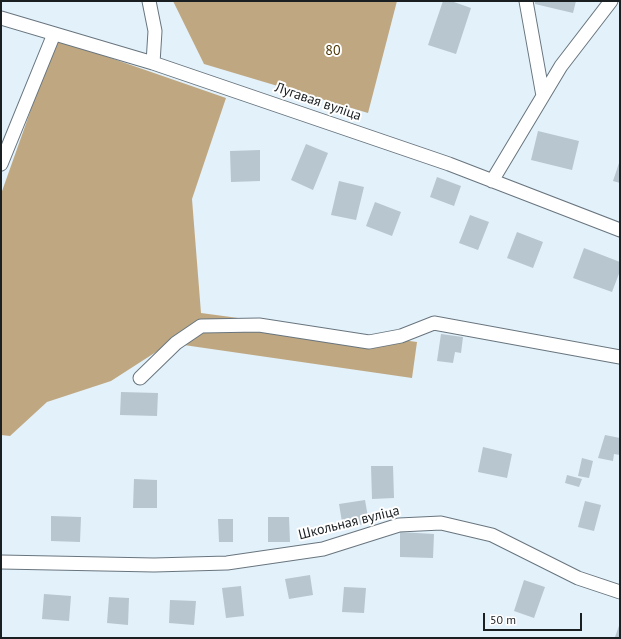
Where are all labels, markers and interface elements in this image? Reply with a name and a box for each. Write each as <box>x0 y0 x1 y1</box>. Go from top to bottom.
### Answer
park label: 80 <box>325 43 341 59</box>
street label: Лугавая вуліца <box>273 79 363 125</box>
street label: Школьная вуліца <box>297 502 401 544</box>
scale bar <box>485 605 584 631</box>
text: 50 m <box>490 612 516 627</box>

